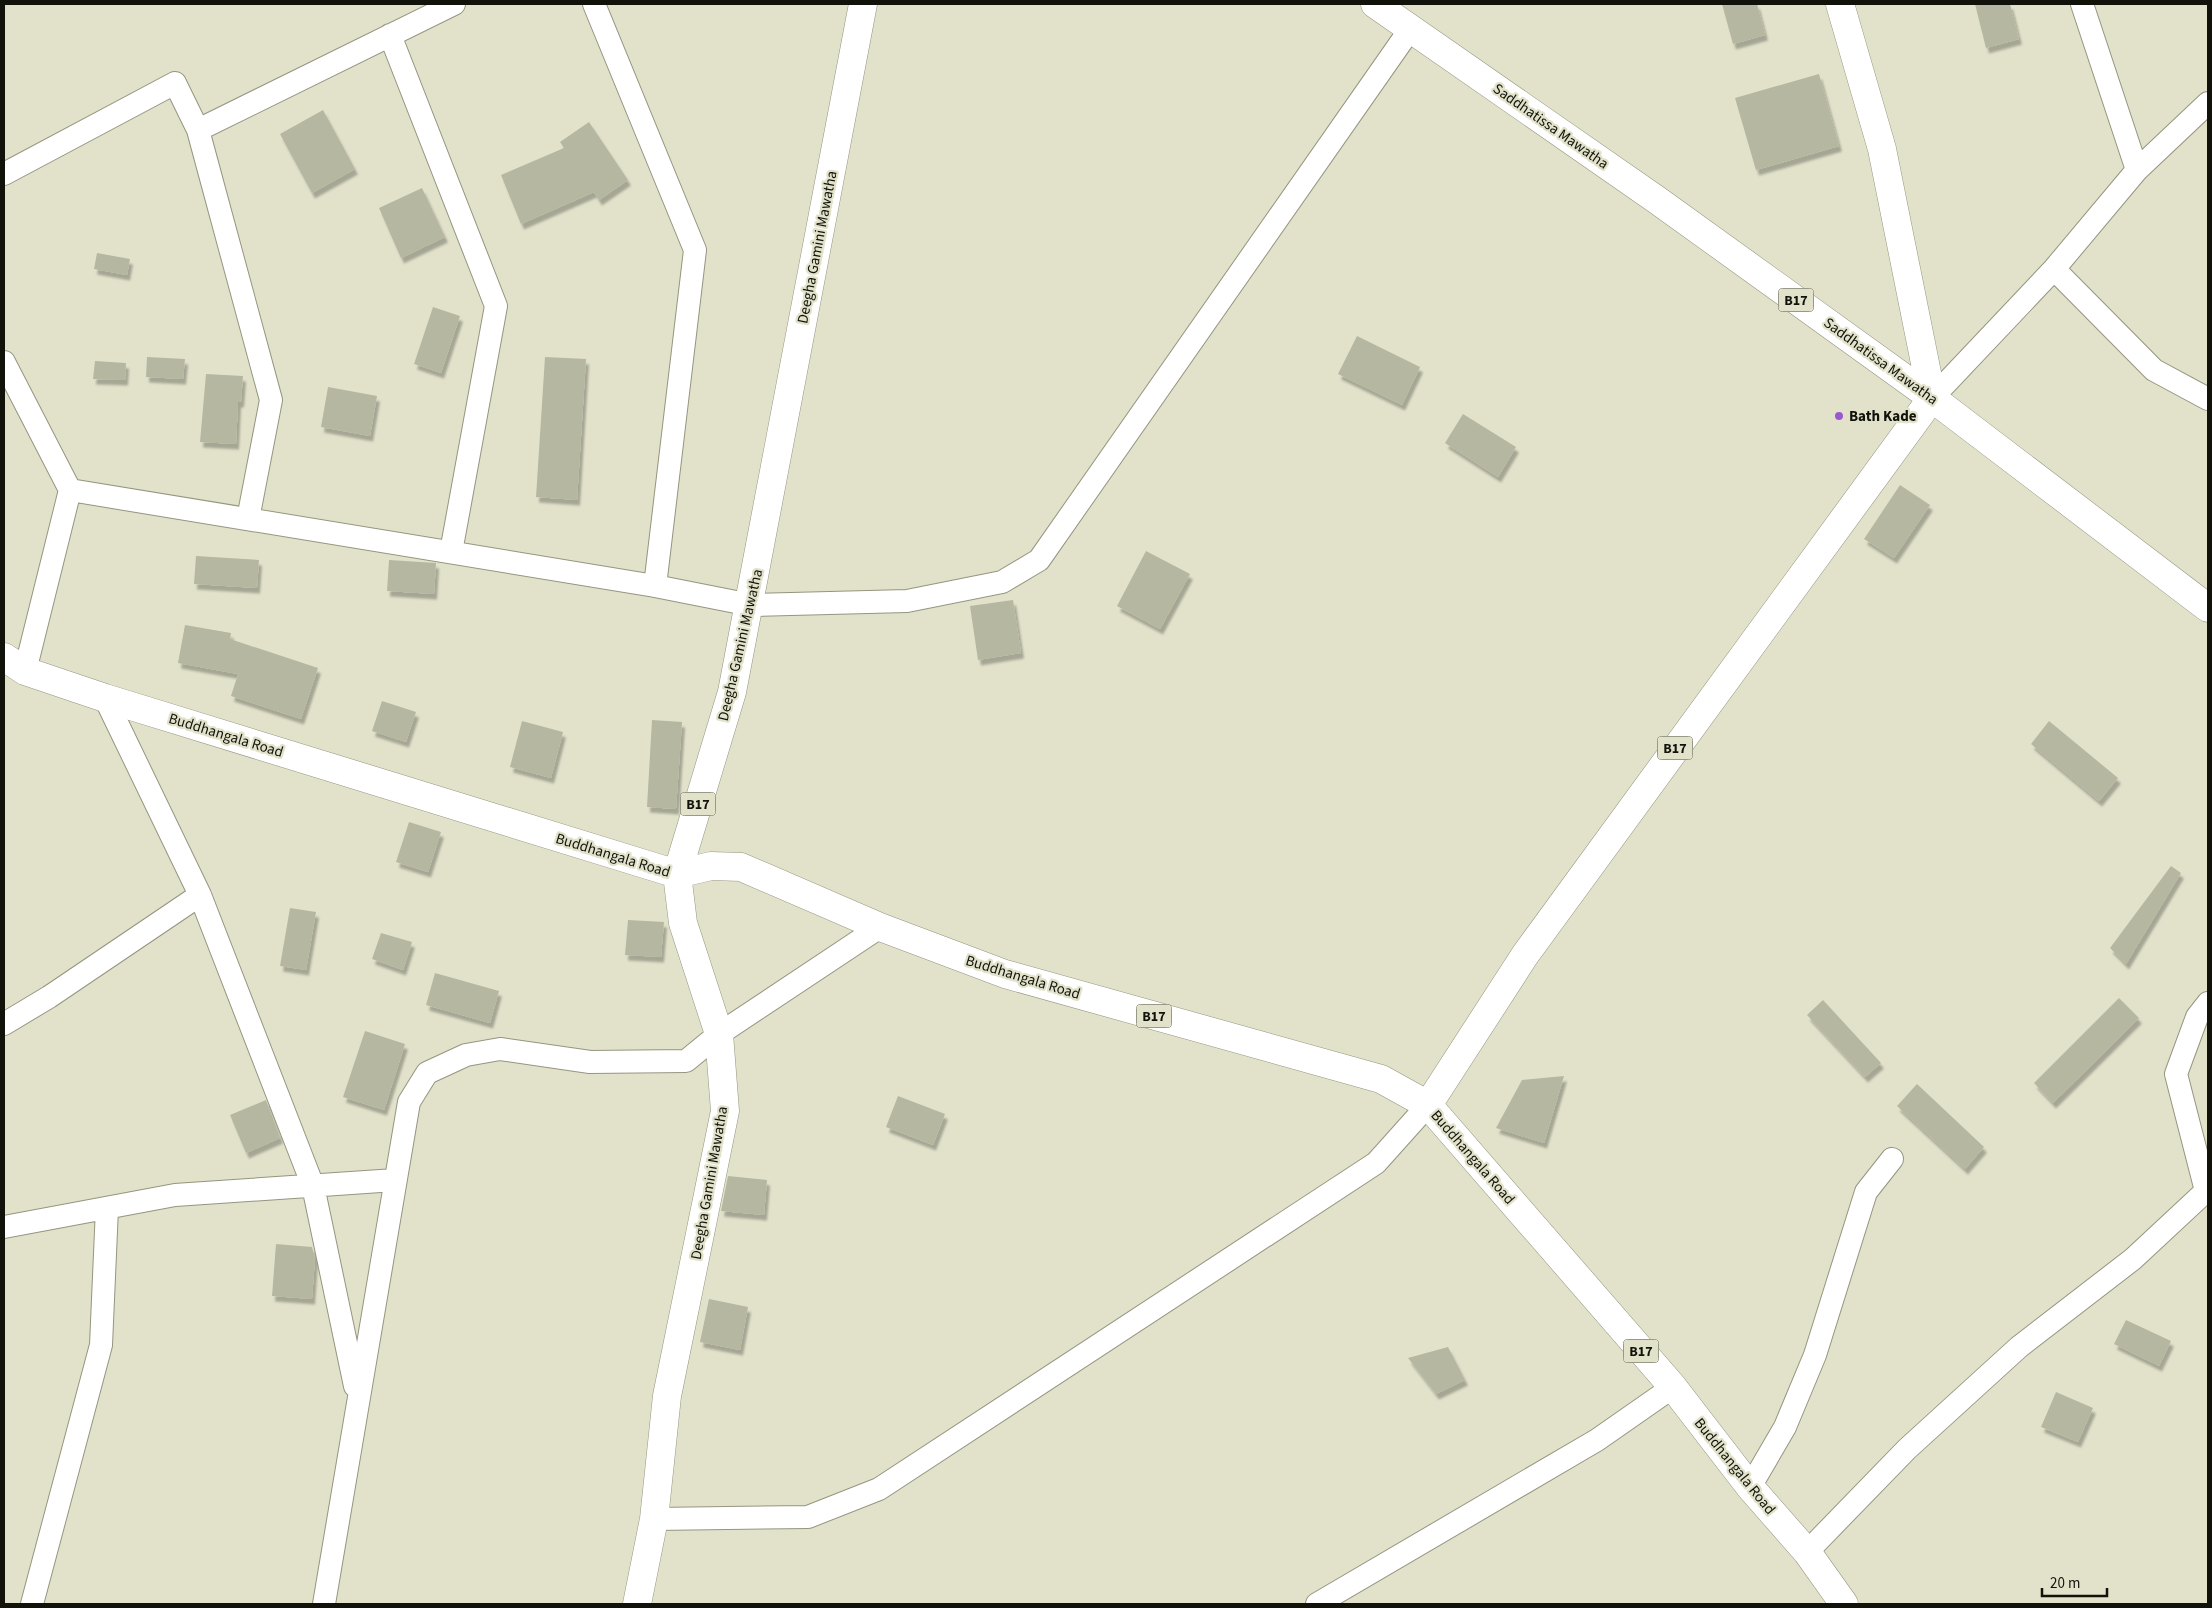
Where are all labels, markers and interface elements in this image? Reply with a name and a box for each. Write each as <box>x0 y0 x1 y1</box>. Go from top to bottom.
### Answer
street label: Saddhatissa Mawatha <box>1489 79 1613 174</box>
street label: Deegha Gamini Mawatha <box>792 169 843 325</box>
road number: B17 <box>1778 288 1814 312</box>
street label: Saddhatissa Mawatha <box>1819 313 1942 410</box>
place label: Bath Kade <box>1849 406 1917 427</box>
marker: Bath Kade <box>1833 410 1845 422</box>
street label: Deegha Gamini Mawatha <box>713 567 768 723</box>
street label: Buddhangala Road <box>166 708 286 763</box>
road number: B17 <box>1658 736 1692 760</box>
road number: B17 <box>680 792 716 816</box>
street label: Buddhangala Road <box>553 828 673 883</box>
street label: Buddhangala Road <box>963 950 1083 1005</box>
road number: B17 <box>1136 1004 1172 1028</box>
street label: Deegha Gamini Mawatha <box>686 1105 733 1261</box>
street label: Buddhangala Road <box>1426 1106 1520 1209</box>
road number: B17 <box>1624 1340 1658 1362</box>
street label: Buddhangala Road <box>1689 1413 1780 1519</box>
scale bar <box>2042 1566 2107 1598</box>
text: 20 m <box>2050 1573 2080 1594</box>

